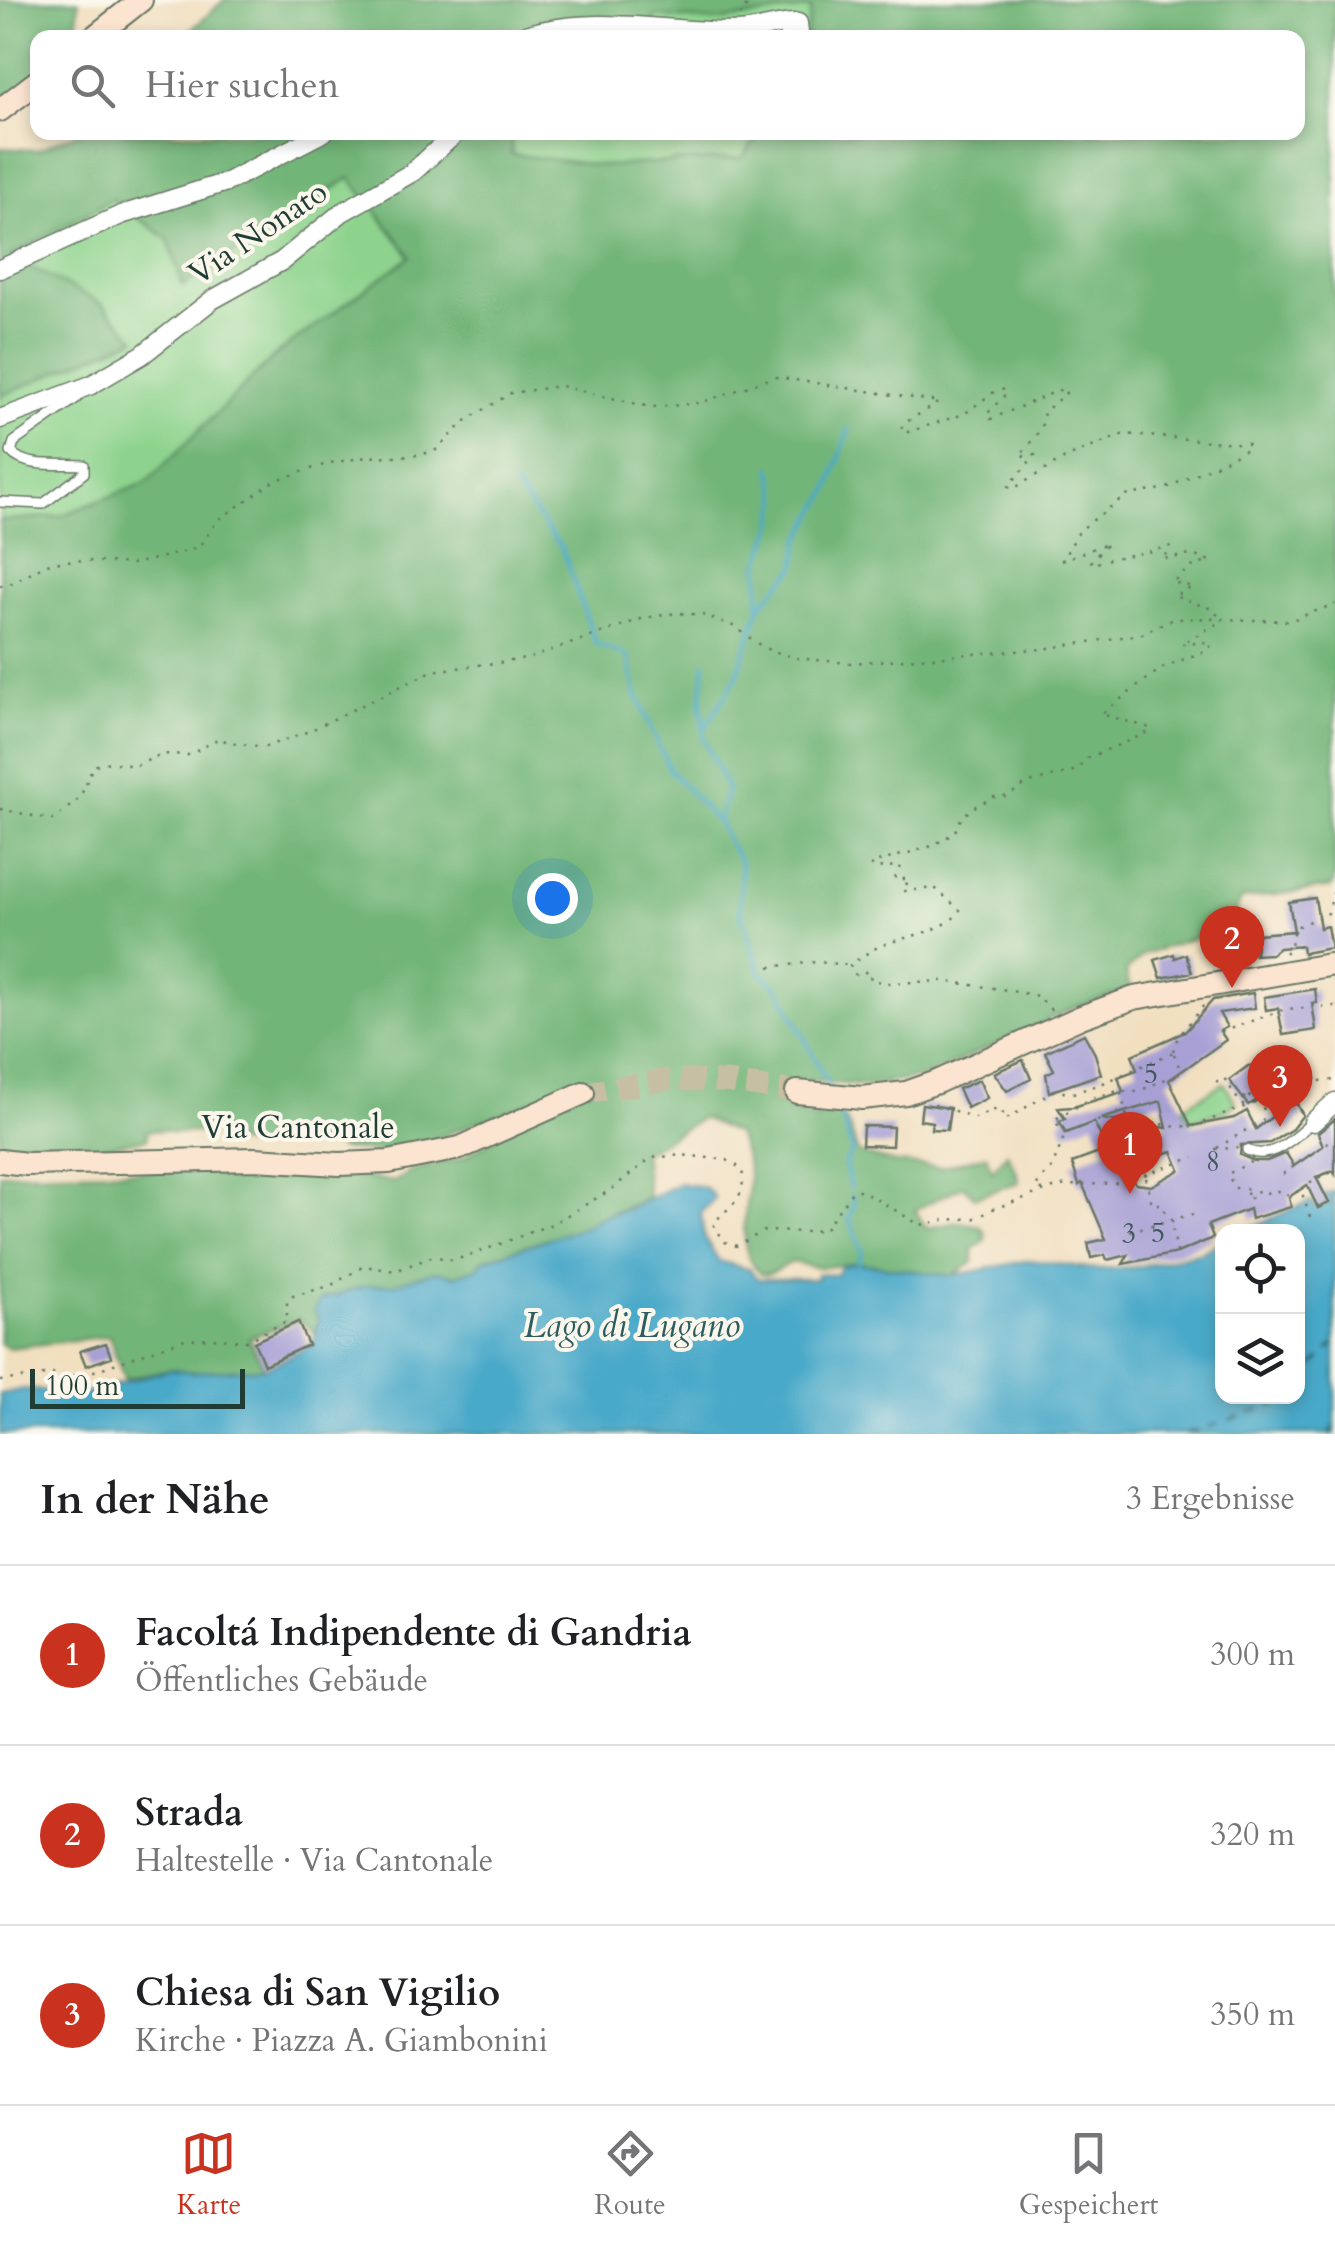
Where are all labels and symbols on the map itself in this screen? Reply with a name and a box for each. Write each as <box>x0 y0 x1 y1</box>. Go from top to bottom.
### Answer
street label: Via Nonato <box>180 170 336 296</box>
your location <box>527 873 578 924</box>
pin: 2 <box>1200 906 1264 988</box>
pin: 3 <box>1248 1044 1312 1127</box>
house number: 5 <box>1144 1055 1158 1093</box>
street label: Via Cantonale <box>201 1106 395 1150</box>
pin: 1 <box>1098 1112 1162 1194</box>
house number: 8 <box>1206 1143 1220 1181</box>
house number: 5 <box>1151 1214 1165 1252</box>
house number: 3 <box>1122 1215 1136 1253</box>
water label: Lago di Lugano <box>524 1302 740 1350</box>
scale bar <box>30 1364 245 1408</box>

